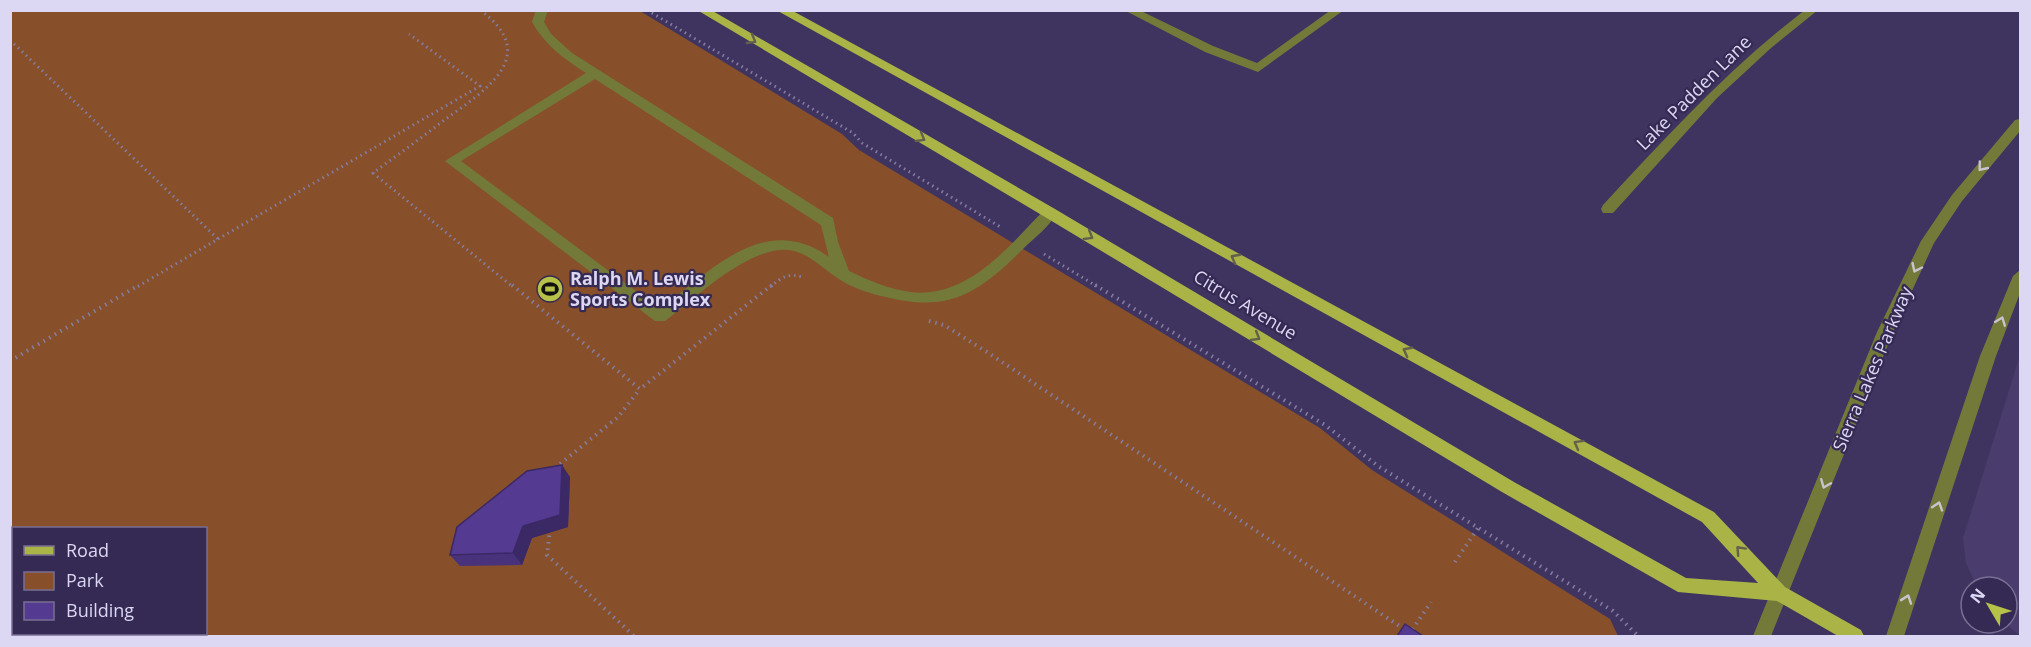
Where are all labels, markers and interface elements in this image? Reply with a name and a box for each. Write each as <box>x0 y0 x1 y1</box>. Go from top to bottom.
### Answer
street label: Lake Padden Lane <box>1631 30 1756 155</box>
one-way arrow <box>746 33 756 44</box>
one-way arrow <box>915 131 925 142</box>
one-way arrow <box>1979 160 1990 171</box>
one-way arrow <box>1083 229 1093 241</box>
one-way arrow <box>1231 254 1241 265</box>
one-way arrow <box>1911 262 1923 273</box>
street label: Citrus Avenue <box>1189 264 1302 344</box>
place label: Ralph M. Lewis Sports Complex <box>570 266 711 311</box>
sports icon: Ralph M. Lewis Sports Complex <box>535 274 565 304</box>
street label: Sierra Lakes Parkway <box>1827 282 1918 455</box>
one-way arrow <box>1994 317 2006 328</box>
one-way arrow <box>1250 329 1260 341</box>
one-way arrow <box>1403 347 1413 358</box>
one-way arrow <box>1574 440 1584 451</box>
one-way arrow <box>1820 478 1833 489</box>
one-way arrow <box>1931 501 1944 512</box>
legend <box>12 527 207 635</box>
text: Road <box>66 538 109 562</box>
one-way arrow <box>1736 546 1747 557</box>
text: Park <box>66 568 104 592</box>
north arrow <box>1959 575 2019 635</box>
text: N <box>1965 584 1990 608</box>
one-way arrow <box>1900 594 1913 605</box>
text: Building <box>66 598 134 622</box>

